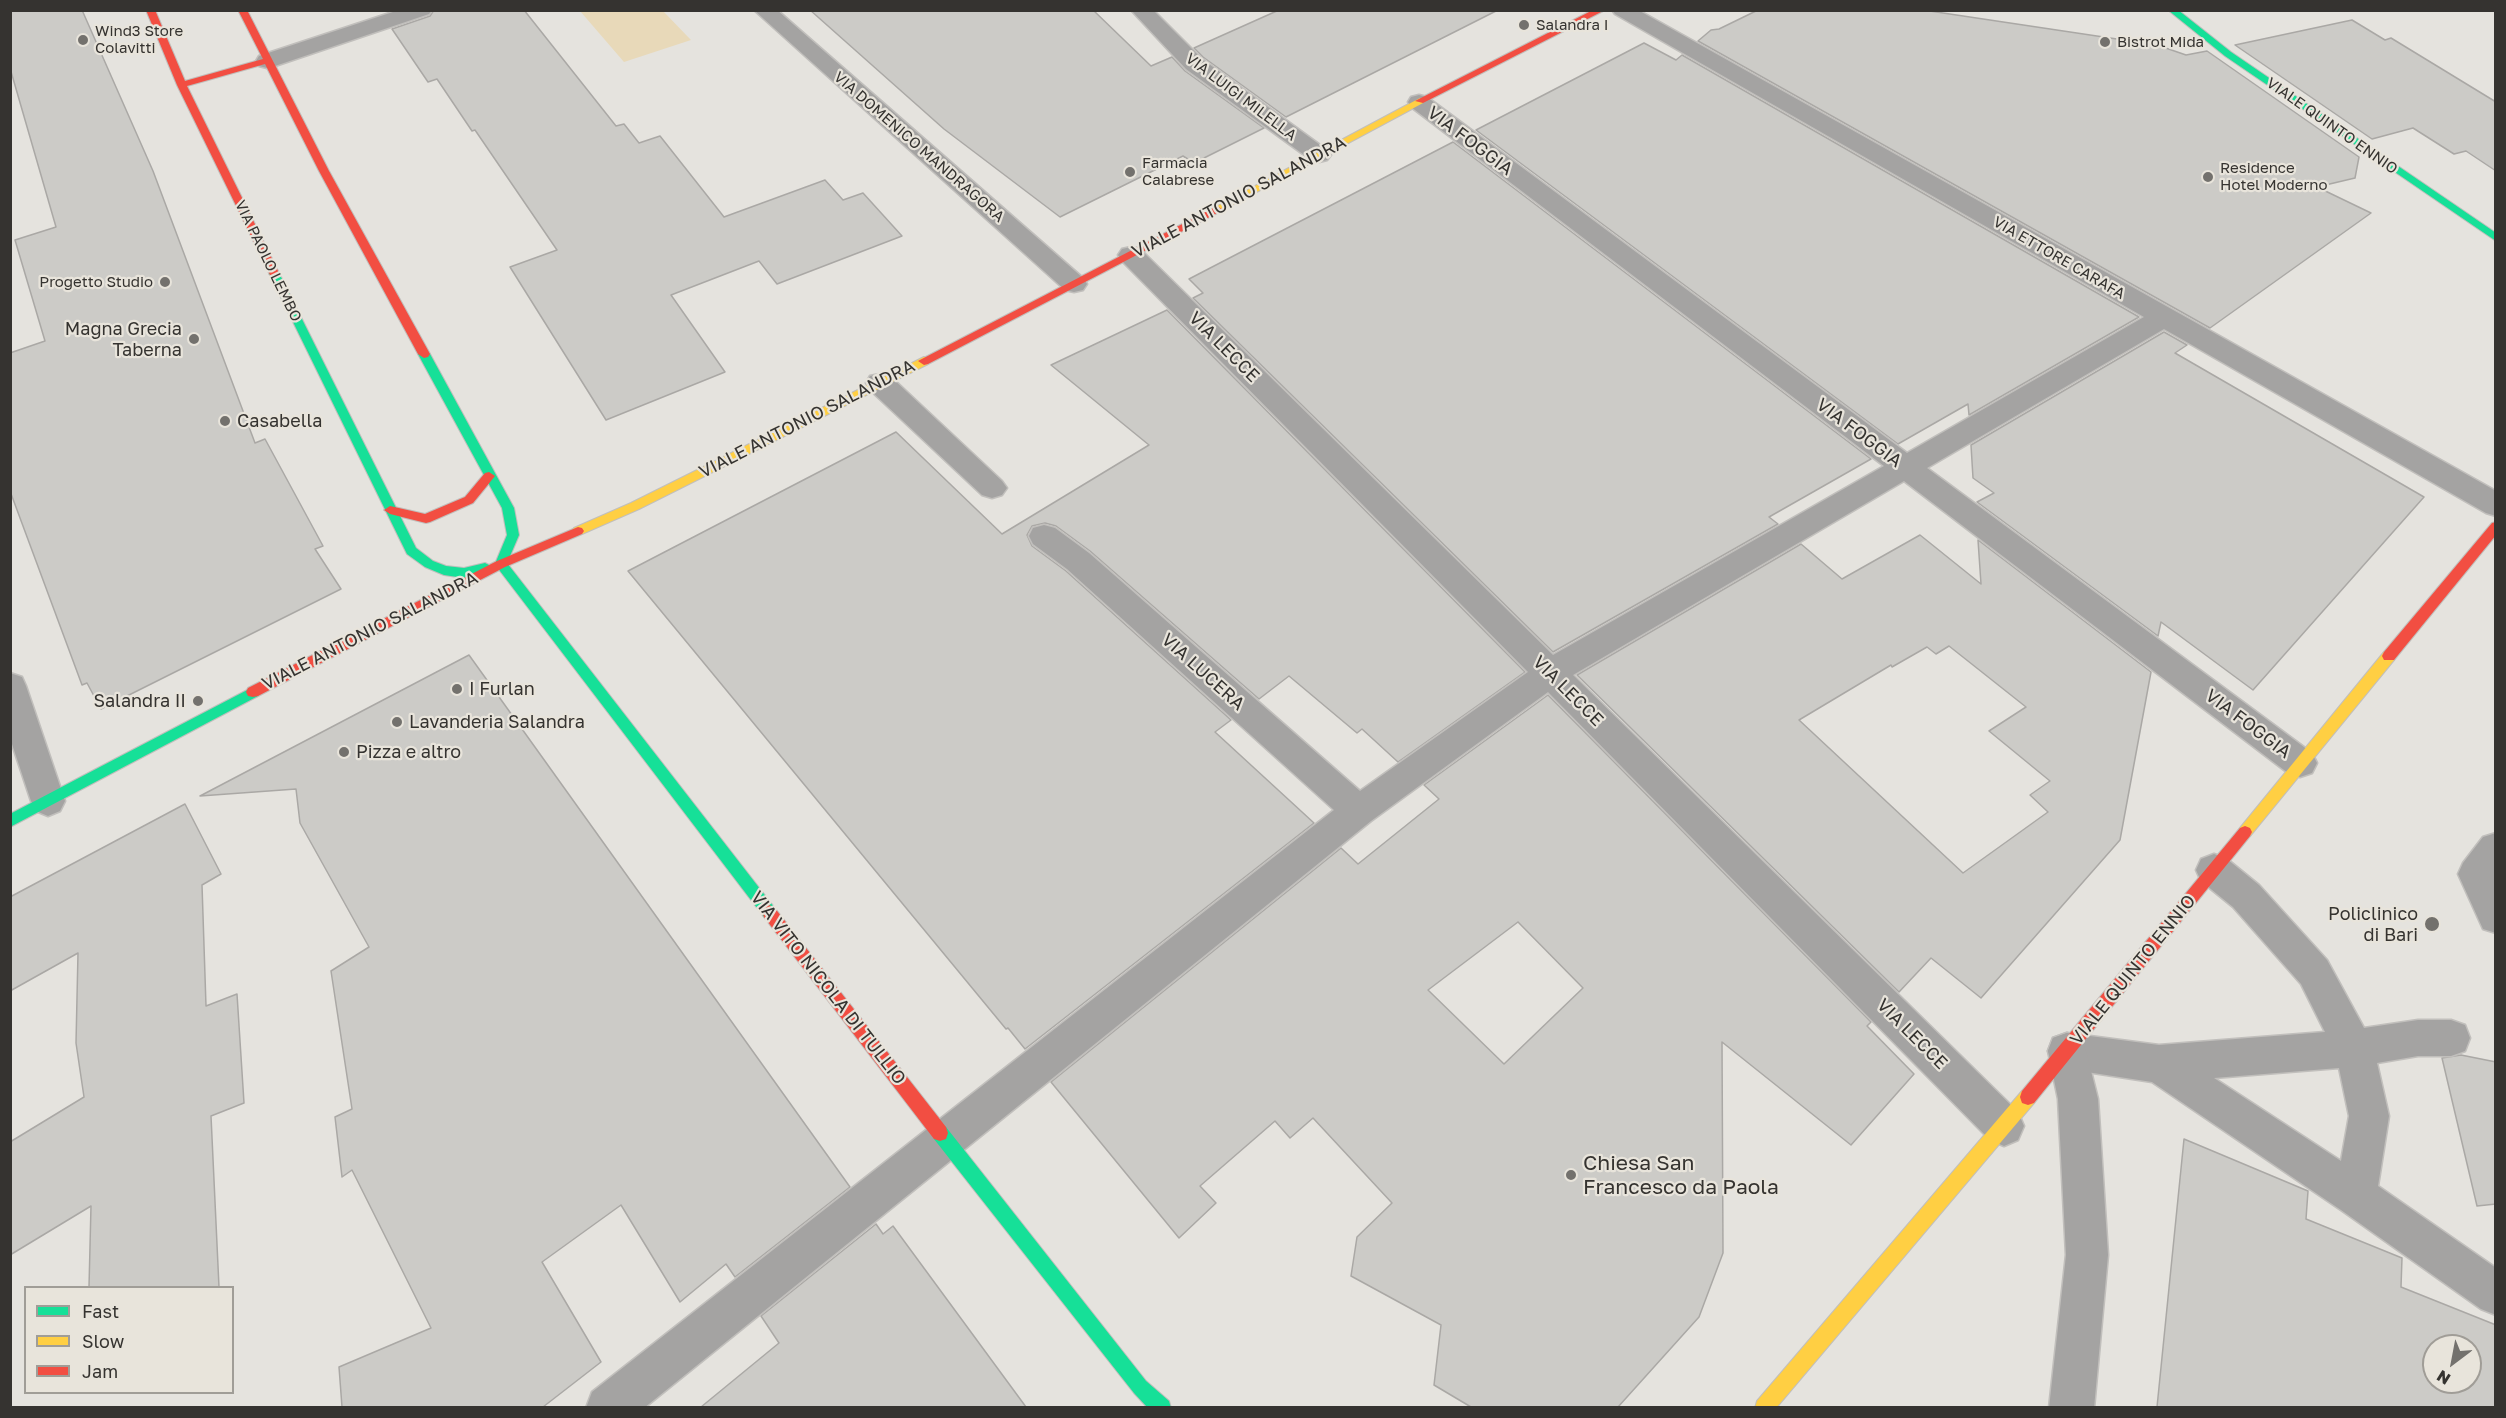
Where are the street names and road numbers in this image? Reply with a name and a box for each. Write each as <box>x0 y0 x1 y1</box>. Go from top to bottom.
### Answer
street label: VIA LUIGI MILELLA <box>1182 49 1300 145</box>
street label: VIA DOMENICO MANDRAGORA <box>830 68 1008 226</box>
street label: VIALE QUINTO ENNIO <box>2263 74 2401 178</box>
street label: VIA FOGGIA <box>1423 102 1517 180</box>
street label: VIALE ANTONIO SALANDRA <box>1128 131 1350 263</box>
street label: VIA PAOLO LEMBO <box>231 198 305 324</box>
street label: VIA ETTORE CARAFA <box>1990 213 2128 303</box>
street label: VIA LECCE <box>1184 307 1264 387</box>
street label: VIALE ANTONIO SALANDRA <box>695 355 919 483</box>
street label: VIA FOGGIA <box>1812 394 1906 472</box>
street label: VIALE ANTONIO SALANDRA <box>258 567 482 695</box>
street label: VIA LUCERA <box>1157 629 1249 715</box>
street label: VIA LECCE <box>1528 651 1608 731</box>
street label: VIA FOGGIA <box>2201 685 2295 763</box>
street label: VIA VITO NICOLA DI TULLIO <box>746 887 910 1089</box>
street label: VIALE QUINTO ENNIO <box>2066 890 2200 1050</box>
street label: VIA LECCE <box>1872 994 1952 1074</box>

